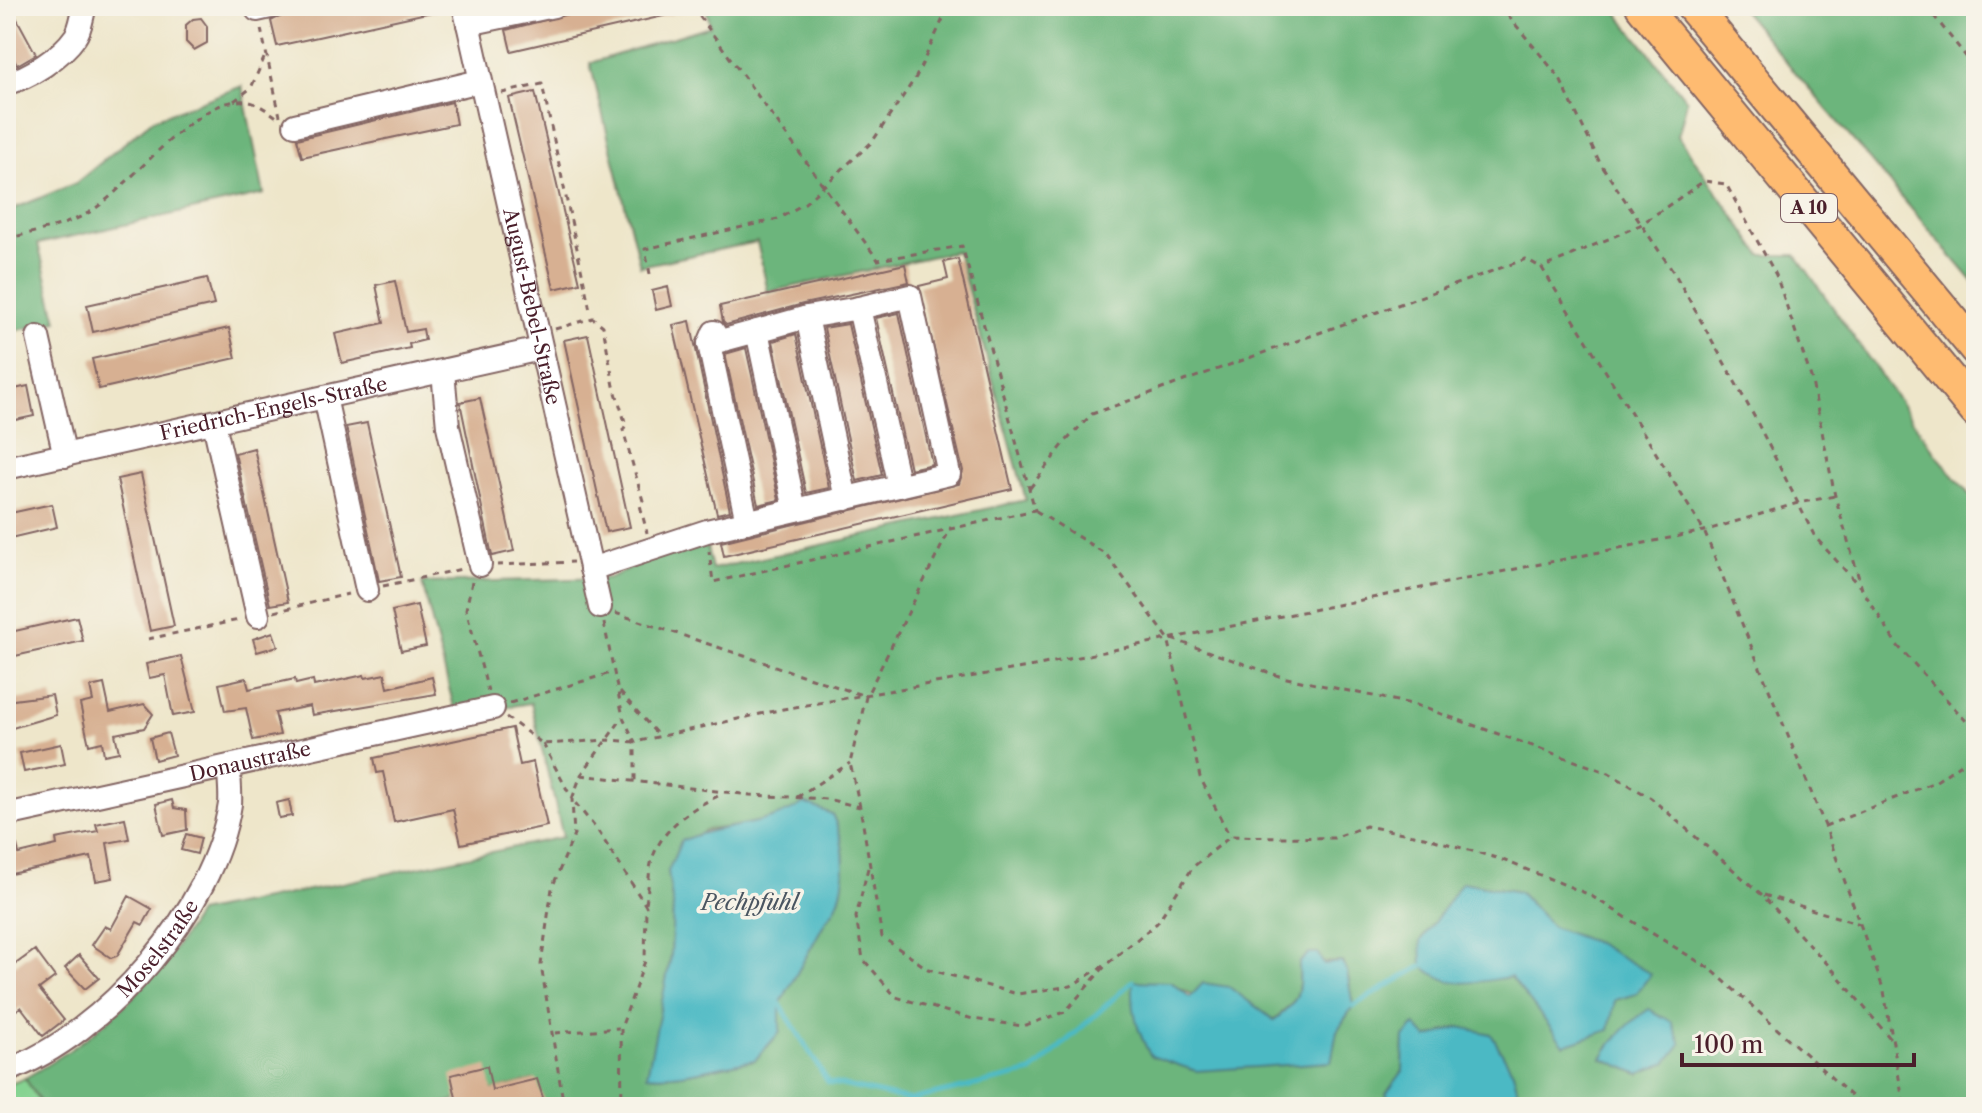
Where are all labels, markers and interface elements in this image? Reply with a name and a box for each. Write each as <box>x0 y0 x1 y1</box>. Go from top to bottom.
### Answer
road number: A 10 <box>1781 194 1837 222</box>
street label: August-Bebel-Straße <box>498 205 566 407</box>
street label: Friedrich-Engels-Straße <box>157 371 389 445</box>
street label: Donaustraße <box>187 736 313 786</box>
water label: Pechpfuhl <box>699 889 802 916</box>
street label: Moselstraße <box>112 895 203 1002</box>
scale bar <box>1682 1017 1914 1067</box>
text: 100 m <box>1694 1030 1763 1059</box>

